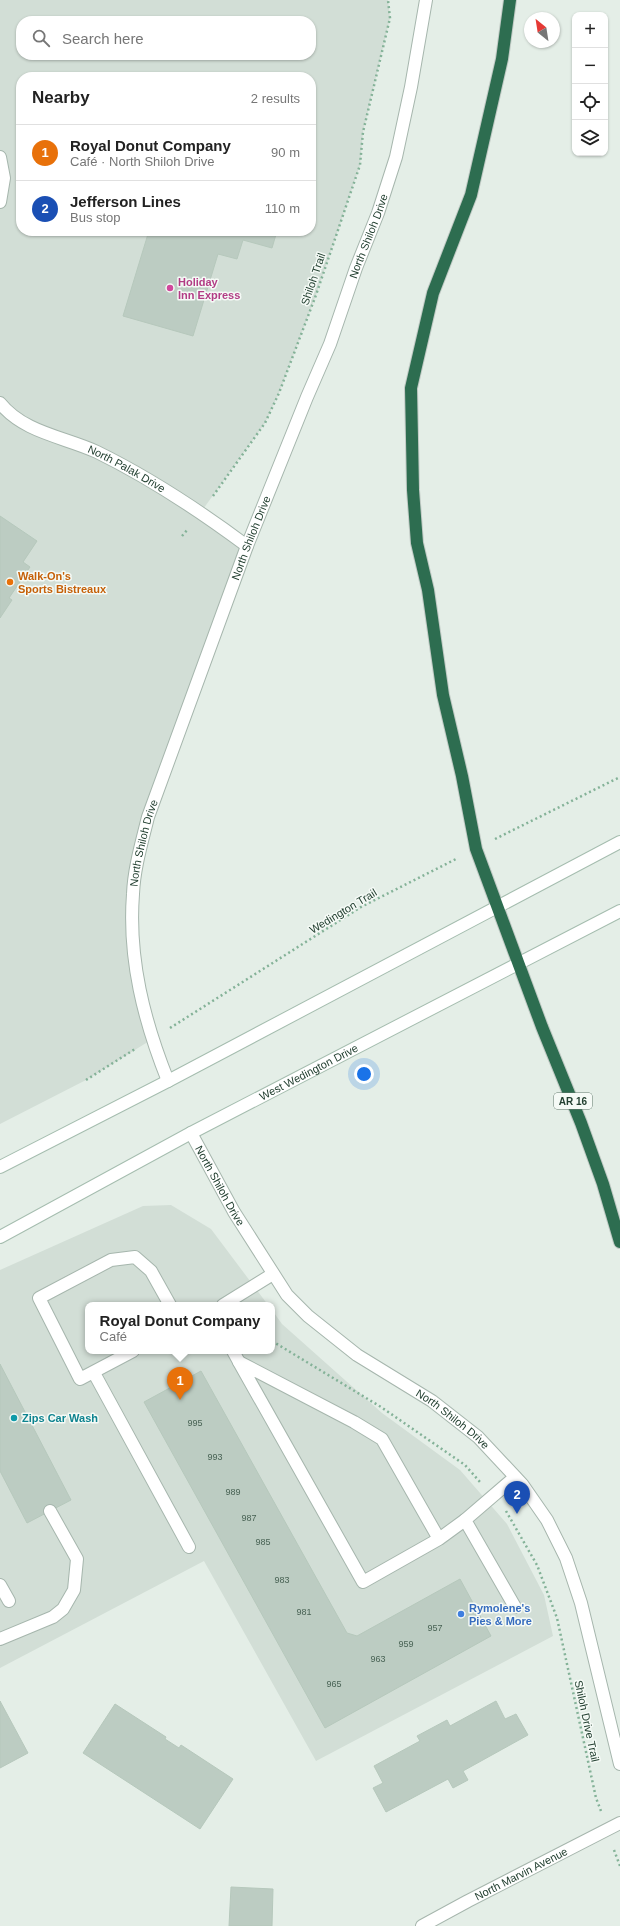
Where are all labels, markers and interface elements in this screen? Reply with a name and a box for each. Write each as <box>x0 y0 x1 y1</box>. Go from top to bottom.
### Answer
north arrow <box>524 12 560 48</box>
map controls <box>572 12 608 156</box>
button: + <box>572 12 608 48</box>
search box <box>16 16 316 60</box>
icon: search <box>30 27 52 49</box>
text: Search here <box>62 30 144 47</box>
button: − <box>572 48 608 84</box>
button: locate <box>572 84 608 120</box>
text: Nearby <box>32 88 90 107</box>
text: 2 results <box>251 91 300 106</box>
button: layers <box>572 120 608 156</box>
text: Royal Donut Company <box>70 137 231 154</box>
text: 1 <box>41 145 49 160</box>
text: 90 m <box>271 145 300 160</box>
text: Café · North Shiloh Drive <box>70 154 215 169</box>
street label: North Shiloh Drive <box>347 192 390 280</box>
text: Jefferson Lines <box>70 193 181 210</box>
text: 2 <box>41 201 49 216</box>
text: 110 m <box>265 201 300 216</box>
text: Bus stop <box>70 210 121 225</box>
street label: Shiloh Trail <box>298 251 328 307</box>
place label: Holiday Inn Express <box>178 276 240 301</box>
marker: Holiday Inn Express <box>165 283 175 293</box>
street label: North Palak Drive <box>86 443 168 495</box>
street label: North Shiloh Drive <box>229 494 273 582</box>
place label: Walk-On's Sports Bistreaux <box>18 570 107 595</box>
marker: Walk-On's Sports Bistreaux <box>5 577 15 587</box>
street label: North Shiloh Drive <box>127 798 160 887</box>
street label: Wedington Trail <box>307 886 379 936</box>
street label: West Wedington Drive <box>257 1042 360 1103</box>
your location <box>354 1064 374 1084</box>
road number: AR 16 <box>554 1093 592 1109</box>
street label: North Shiloh Drive <box>193 1144 247 1228</box>
popup <box>85 1302 275 1354</box>
text: Royal Donut Company <box>100 1312 260 1329</box>
text: Café <box>100 1329 127 1344</box>
pin: 1 <box>167 1367 193 1400</box>
street label: North Shiloh Drive <box>414 1387 492 1451</box>
place label: Zips Car Wash <box>22 1412 98 1424</box>
marker: Zips Car Wash <box>9 1413 19 1423</box>
house number: 995 <box>187 1418 203 1428</box>
house number: 993 <box>207 1452 223 1462</box>
pin: 2 <box>504 1481 530 1514</box>
house number: 989 <box>225 1487 241 1497</box>
house number: 987 <box>241 1513 257 1523</box>
house number: 985 <box>255 1537 271 1547</box>
house number: 983 <box>274 1575 290 1585</box>
place label: Rymolene's Pies & More <box>469 1602 532 1627</box>
house number: 981 <box>296 1607 312 1617</box>
marker: Rymolene's Pies & More <box>456 1609 466 1619</box>
house number: 957 <box>427 1623 443 1633</box>
house number: 959 <box>398 1639 414 1649</box>
house number: 963 <box>370 1654 386 1664</box>
house number: 965 <box>326 1679 342 1689</box>
street label: Shiloh Drive Trail <box>572 1679 602 1763</box>
street label: North Marvin Avenue <box>473 1845 569 1903</box>

